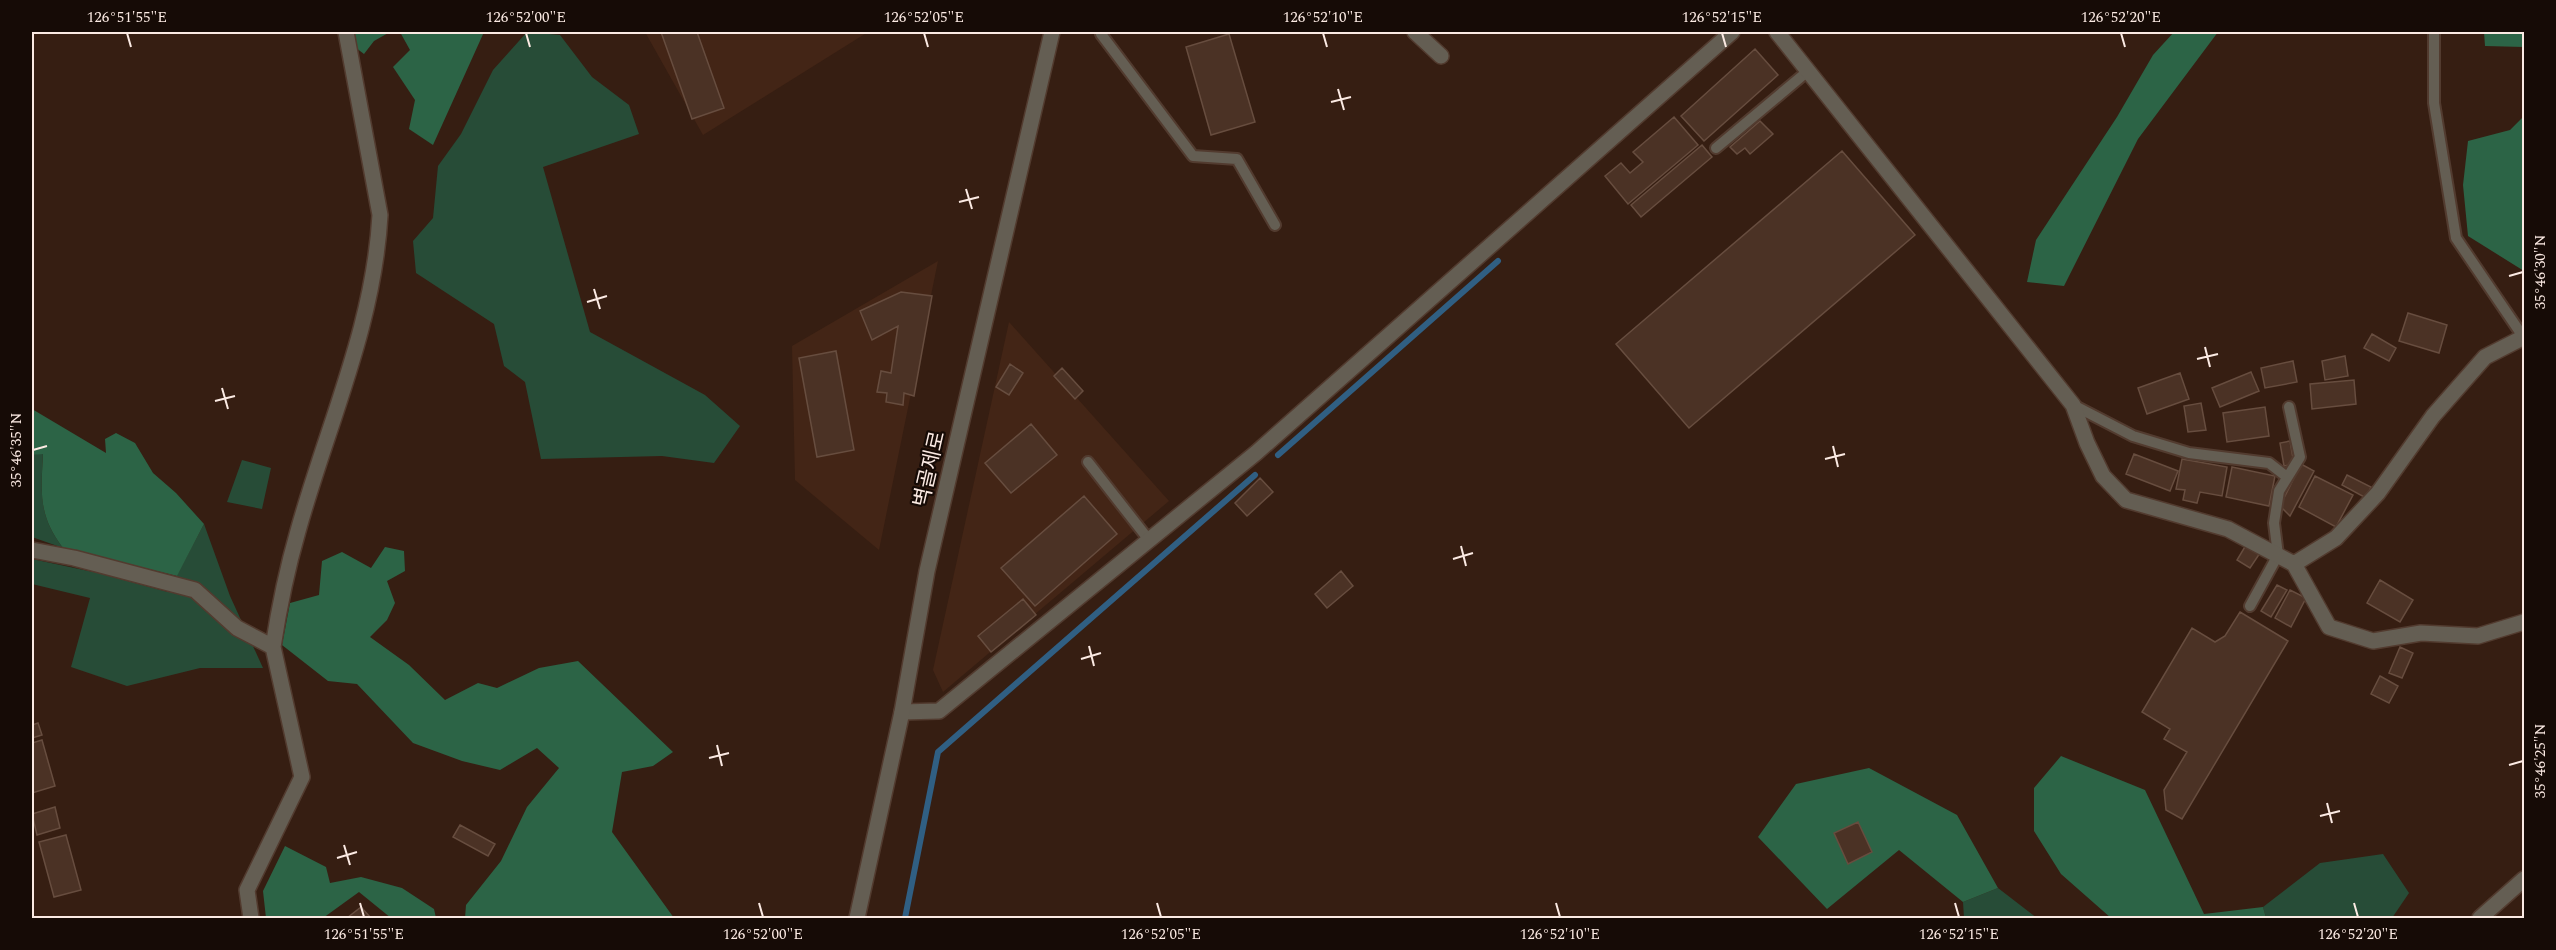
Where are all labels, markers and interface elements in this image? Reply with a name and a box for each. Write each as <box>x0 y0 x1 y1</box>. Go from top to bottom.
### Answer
text: 126°51'55"E <box>87 6 167 29</box>
text: 126°52'00"E <box>486 6 566 29</box>
text: 126°52'05"E <box>884 6 964 29</box>
text: 126°52'10"E <box>1283 6 1363 29</box>
text: 126°52'15"E <box>1682 6 1762 29</box>
text: 126°52'20"E <box>2081 6 2161 29</box>
text: 35°46'30"N <box>2529 234 2552 310</box>
text: 35°46'35"N <box>5 412 28 488</box>
street label: 벽골제로 <box>906 428 954 510</box>
text: 35°46'25"N <box>2529 723 2552 799</box>
text: 126°51'55"E <box>324 923 404 946</box>
text: 126°52'00"E <box>723 923 803 946</box>
text: 126°52'05"E <box>1121 923 1201 946</box>
text: 126°52'10"E <box>1520 923 1600 946</box>
text: 126°52'15"E <box>1919 923 1999 946</box>
text: 126°52'20"E <box>2318 923 2398 946</box>

